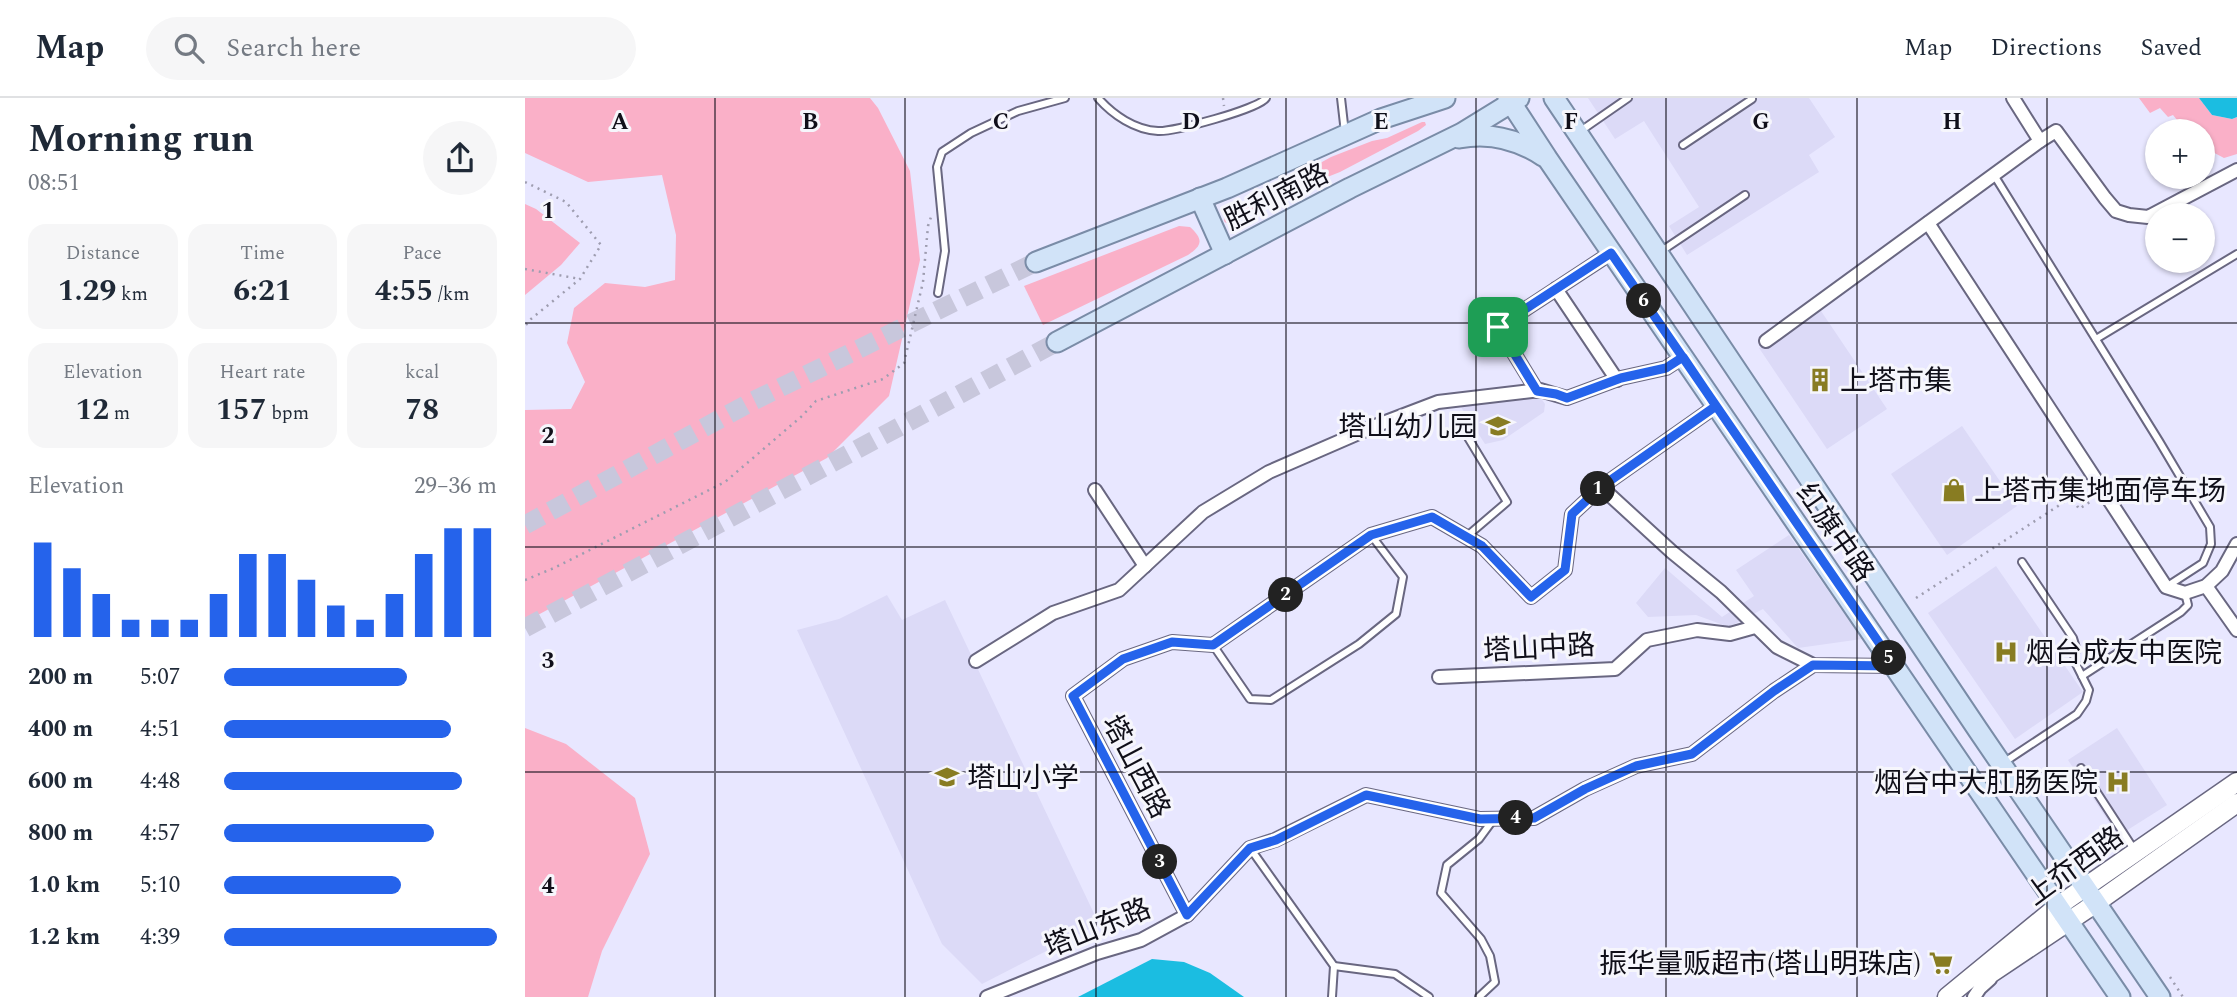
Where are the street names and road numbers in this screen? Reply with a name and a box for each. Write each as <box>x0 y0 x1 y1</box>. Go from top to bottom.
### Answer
street label: 胜利南路 <box>1217 153 1336 242</box>
street label: 红旗中路 <box>1785 475 1885 591</box>
street label: 塔山中路 <box>1482 624 1596 673</box>
street label: 塔山西路 <box>1090 707 1181 826</box>
street label: 上夼西路 <box>2017 816 2133 917</box>
street label: 塔山东路 <box>1038 887 1158 969</box>

